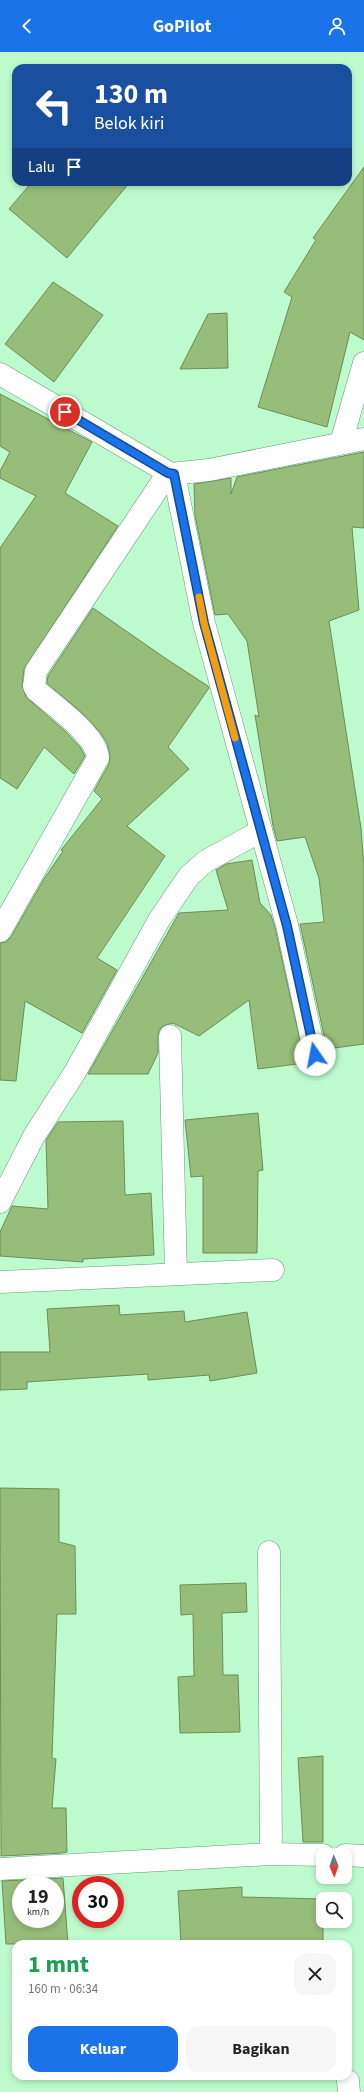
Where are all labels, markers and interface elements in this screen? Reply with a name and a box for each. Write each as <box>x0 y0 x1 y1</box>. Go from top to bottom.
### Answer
text: GoPilot <box>153 14 211 39</box>
icon: back <box>16 15 38 37</box>
icon: person <box>326 15 348 37</box>
text: 130 m <box>94 74 168 114</box>
icon: left <box>28 80 80 132</box>
text: Belok kiri <box>94 111 164 136</box>
icon: arrive <box>63 156 85 178</box>
text: Lalu <box>28 157 55 178</box>
pin <box>48 395 82 429</box>
icon: arrive <box>54 401 76 423</box>
position arrow <box>294 1034 336 1076</box>
north arrow <box>316 1848 352 1884</box>
map controls <box>316 1848 352 1928</box>
speed limit sign: 30 <box>72 1876 124 1928</box>
text: 19 <box>27 1883 49 1911</box>
button: search <box>316 1892 352 1928</box>
text: km/h <box>27 1905 49 1919</box>
text: 1 mnt <box>28 1947 89 1982</box>
button: close <box>294 1953 336 1995</box>
text: 160 m · 06:34 <box>28 1980 98 1998</box>
button: Keluar <box>28 2026 178 2072</box>
button: Bagikan <box>186 2026 336 2072</box>

